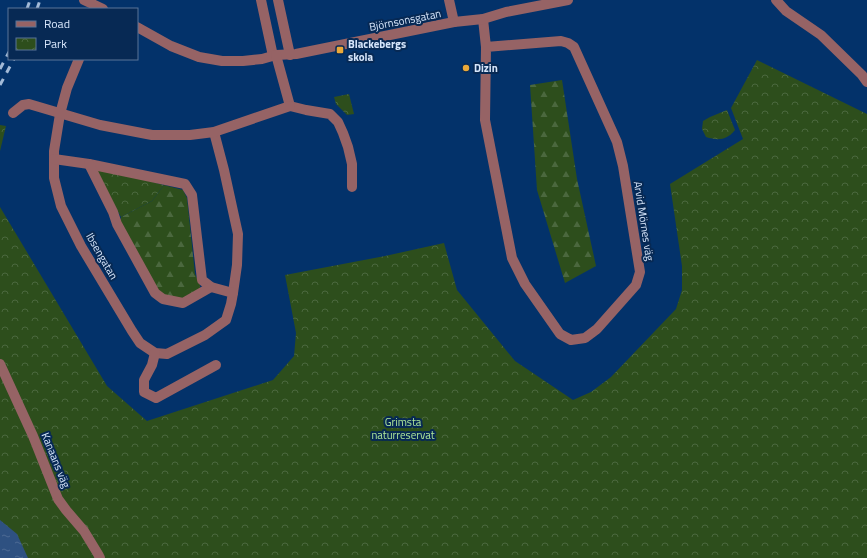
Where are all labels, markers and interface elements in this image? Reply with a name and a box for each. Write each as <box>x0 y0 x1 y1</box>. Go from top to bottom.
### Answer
street label: Björnsonsgatan <box>368 5 442 35</box>
legend <box>8 8 138 60</box>
text: Road <box>44 14 70 33</box>
text: Park <box>44 34 67 53</box>
place label: Blackebergs skola <box>348 36 406 65</box>
marker: Blackebergs skola <box>335 45 345 55</box>
place label: Dizin <box>474 60 498 76</box>
marker: Dizin <box>461 63 471 73</box>
street label: Arvid Mörnes väg <box>630 180 658 262</box>
street label: Ibsengatan <box>82 230 122 282</box>
park label: Grimsta naturreservat <box>371 414 435 443</box>
street label: Kanaans väg <box>38 430 75 490</box>

